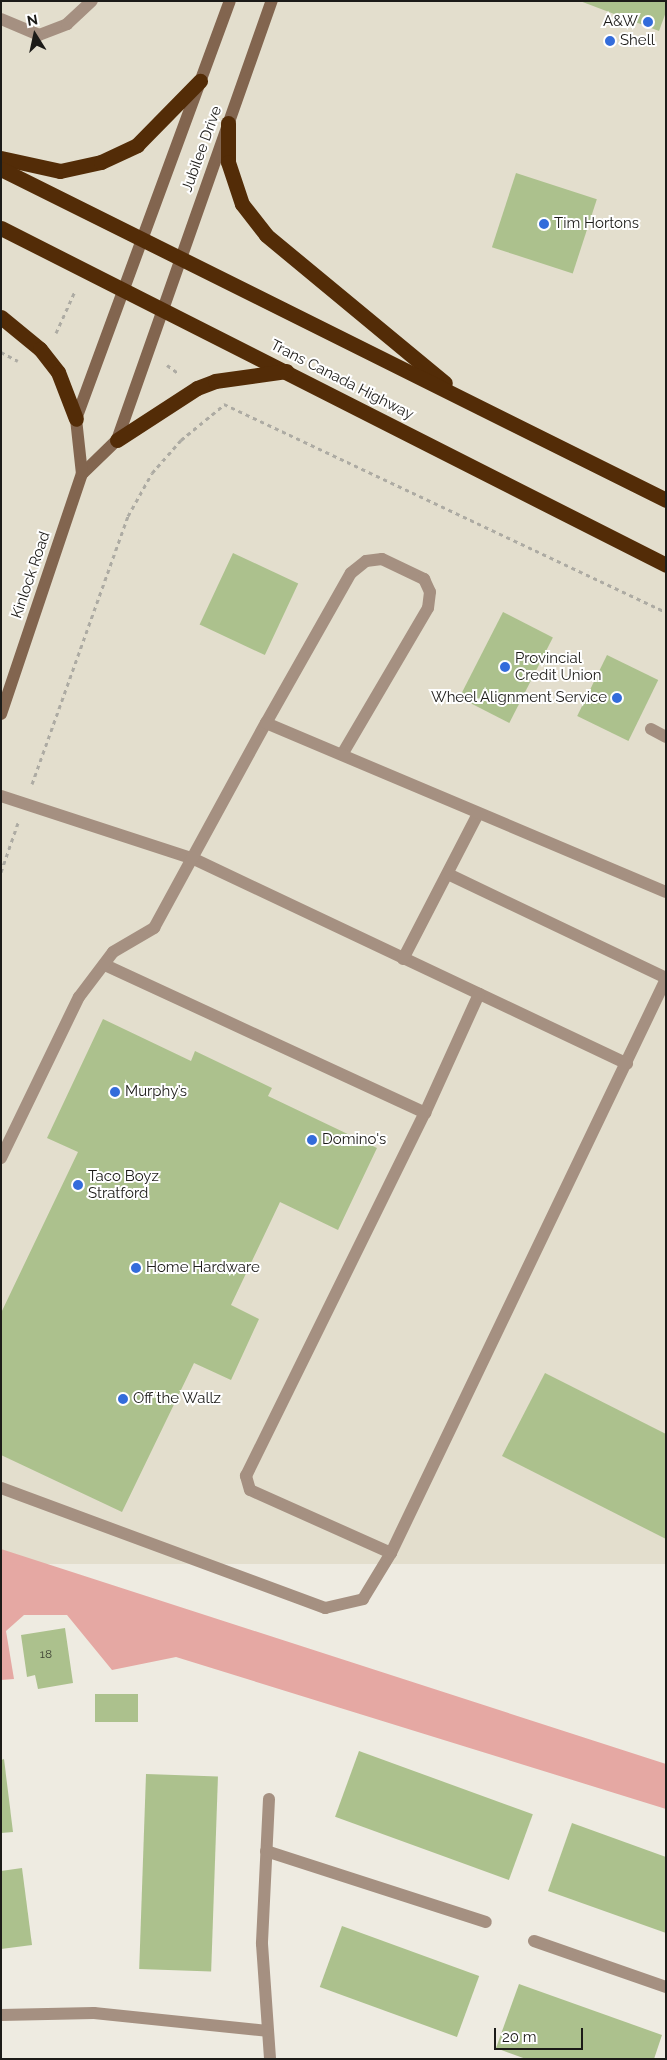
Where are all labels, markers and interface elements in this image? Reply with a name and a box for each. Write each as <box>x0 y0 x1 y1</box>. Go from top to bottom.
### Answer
north arrow <box>10 10 60 60</box>
text: N <box>26 11 39 29</box>
place label: A&W <box>603 13 638 31</box>
marker: A&W <box>642 16 654 28</box>
place label: Shell <box>620 32 655 50</box>
marker: Shell <box>604 35 616 47</box>
street label: Jubilee Drive <box>178 104 226 194</box>
place label: Tim Hortons <box>554 215 639 233</box>
marker: Tim Hortons <box>538 218 550 230</box>
street label: Trans Canada Highway <box>268 336 416 424</box>
street label: Kinlock Road <box>8 529 54 621</box>
place label: Provincial Credit Union <box>515 649 601 684</box>
marker: Provincial Credit Union <box>499 661 511 673</box>
place label: Wheel Alignment Service <box>430 689 607 707</box>
marker: Wheel Alignment Service <box>611 692 623 704</box>
place label: Murphy’s <box>125 1083 187 1101</box>
marker: Murphy’s <box>109 1086 121 1098</box>
place label: Domino's <box>322 1131 386 1149</box>
marker: Domino's <box>306 1134 318 1146</box>
place label: Taco Boyz Stratford <box>88 1167 159 1202</box>
marker: Taco Boyz Stratford <box>72 1179 84 1191</box>
place label: Home Hardware <box>146 1259 260 1277</box>
marker: Home Hardware <box>130 1262 142 1274</box>
place label: Off the Wallz <box>133 1390 222 1408</box>
marker: Off the Wallz <box>117 1393 129 1405</box>
house number: 18 <box>40 1648 52 1662</box>
scale bar <box>497 2018 586 2050</box>
text: 20 m <box>502 2028 537 2046</box>

